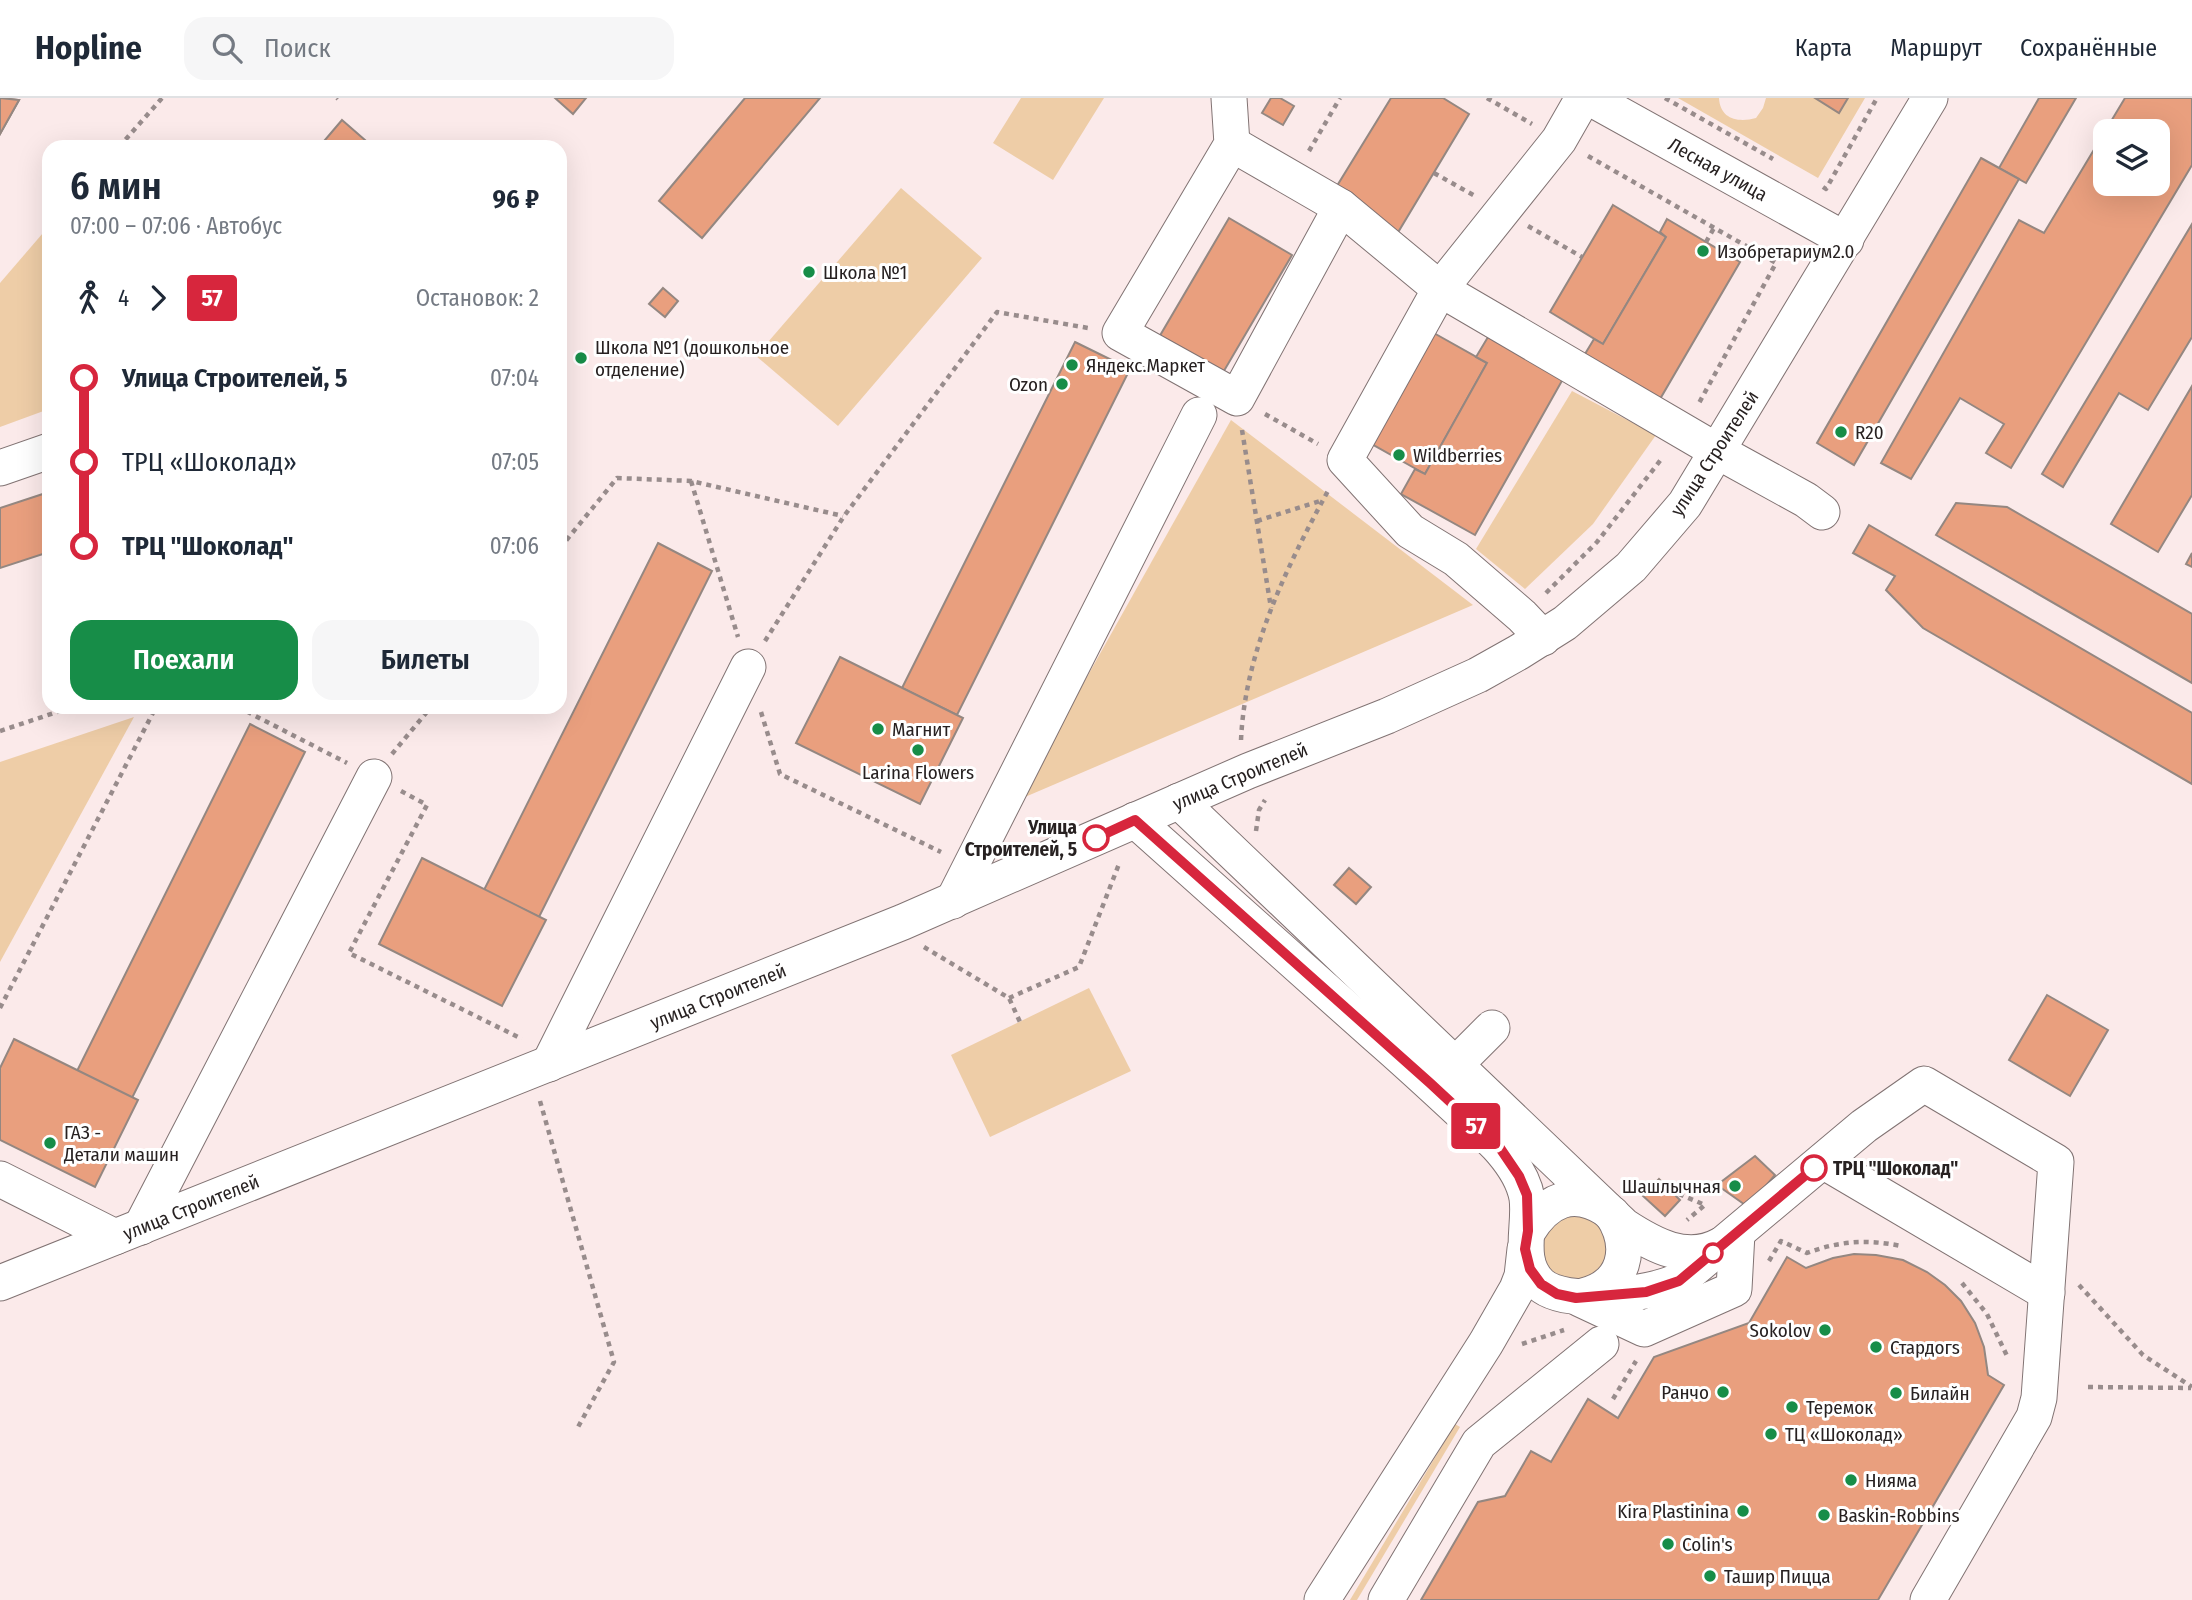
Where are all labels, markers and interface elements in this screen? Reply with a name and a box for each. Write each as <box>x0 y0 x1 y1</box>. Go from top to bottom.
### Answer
search box <box>184 17 674 80</box>
text: Hopline <box>35 28 142 68</box>
icon: search <box>208 29 246 67</box>
text: Поиск <box>264 33 331 64</box>
text: Карта <box>1795 34 1852 62</box>
text: Маршрут <box>1890 34 1982 62</box>
text: Сохранённые <box>2020 34 2157 62</box>
map controls <box>2093 119 2170 196</box>
button: layers <box>2093 119 2170 196</box>
street label: Лесная улица <box>1664 133 1771 206</box>
text: 6 мин <box>70 163 162 209</box>
text: 96 ₽ <box>492 184 539 215</box>
text: 07:00 – 07:06 · Автобус <box>70 212 282 240</box>
place label: Изобретариум2.0 <box>1717 240 1855 263</box>
marker: Изобретариум2.0 <box>1695 243 1711 259</box>
place label: Школа №1 <box>823 261 907 284</box>
marker: Школа №1 <box>801 264 817 280</box>
icon: walk <box>70 279 108 317</box>
icon: forward <box>139 279 177 317</box>
text: 4 <box>118 284 129 312</box>
text: 57 <box>201 284 223 312</box>
text: Остановок: 2 <box>416 284 539 312</box>
place label: Школа №1 (дошкольное отделение) <box>595 336 789 381</box>
marker: Школа №1 (дошкольное отделение) <box>573 350 589 366</box>
place label: Яндекс.Маркет <box>1086 354 1205 377</box>
marker: Яндекс.Маркет <box>1064 357 1080 373</box>
text: Улица Строителей, 5 <box>122 363 348 394</box>
text: 07:04 <box>490 364 539 392</box>
place label: Ozon <box>1009 373 1048 396</box>
marker: Ozon <box>1054 376 1070 392</box>
street label: улица Строителей <box>1665 386 1763 520</box>
place label: R20 <box>1855 421 1884 444</box>
marker: R20 <box>1833 424 1849 440</box>
place label: Wildberries <box>1413 444 1502 467</box>
text: ТРЦ «Шоколад» <box>122 447 297 478</box>
marker: Wildberries <box>1391 447 1407 463</box>
text: 07:05 <box>491 448 539 476</box>
text: ТРЦ "Шоколад" <box>122 531 294 562</box>
text: 07:06 <box>490 532 539 560</box>
button: Поехали <box>70 620 298 700</box>
button: Билеты <box>312 620 539 700</box>
place label: Магнит <box>892 718 951 741</box>
marker: Магнит <box>870 721 886 737</box>
street label: улица Строителей <box>1169 738 1311 815</box>
marker: Larina Flowers <box>910 742 926 758</box>
place label: Larina Flowers <box>862 761 974 784</box>
place label: Улица Строителей, 5 <box>965 816 1077 861</box>
marker: Улица Строителей, 5 <box>1083 825 1109 851</box>
street label: улица Строителей <box>647 959 790 1034</box>
line badge: 57 <box>1444 1103 1508 1149</box>
text: 57 <box>1465 1112 1487 1140</box>
place label: ГАЗ - Детали машин <box>63 1121 179 1166</box>
marker: ГАЗ - Детали машин <box>42 1135 58 1151</box>
marker: ТРЦ "Шоколад" <box>1801 1155 1827 1181</box>
place label: ТРЦ "Шоколад" <box>1833 1157 1958 1180</box>
street label: улица Строителей <box>120 1170 263 1245</box>
place label: Шашлычная <box>1622 1175 1721 1198</box>
marker: Шашлычная <box>1727 1178 1743 1194</box>
unlabelled marker <box>1703 1243 1723 1263</box>
place label: Sokolov <box>1750 1319 1812 1342</box>
marker: Sokolov <box>1817 1322 1833 1338</box>
place label: Стардогs <box>1890 1336 1960 1359</box>
marker: Стардогs <box>1868 1339 1884 1355</box>
place label: Ранчо <box>1661 1381 1709 1404</box>
place label: Билайн <box>1910 1382 1970 1405</box>
marker: Ранчо <box>1715 1384 1731 1400</box>
marker: Билайн <box>1888 1385 1904 1401</box>
place label: Теремок <box>1806 1396 1873 1419</box>
marker: Теремок <box>1784 1399 1800 1415</box>
place label: ТЦ «Шоколад» <box>1785 1423 1903 1446</box>
marker: ТЦ «Шоколад» <box>1763 1426 1779 1442</box>
place label: Нияма <box>1865 1469 1917 1492</box>
marker: Нияма <box>1843 1472 1859 1488</box>
place label: Kira Plastinina <box>1617 1500 1729 1523</box>
marker: Kira Plastinina <box>1735 1503 1751 1519</box>
place label: Baskin-Robbins <box>1838 1504 1960 1527</box>
marker: Baskin-Robbins <box>1816 1507 1832 1523</box>
place label: Colin's <box>1682 1533 1733 1556</box>
marker: Colin's <box>1660 1536 1676 1552</box>
place label: Ташир Пицца <box>1724 1565 1831 1588</box>
marker: Ташир Пицца <box>1702 1568 1718 1584</box>

